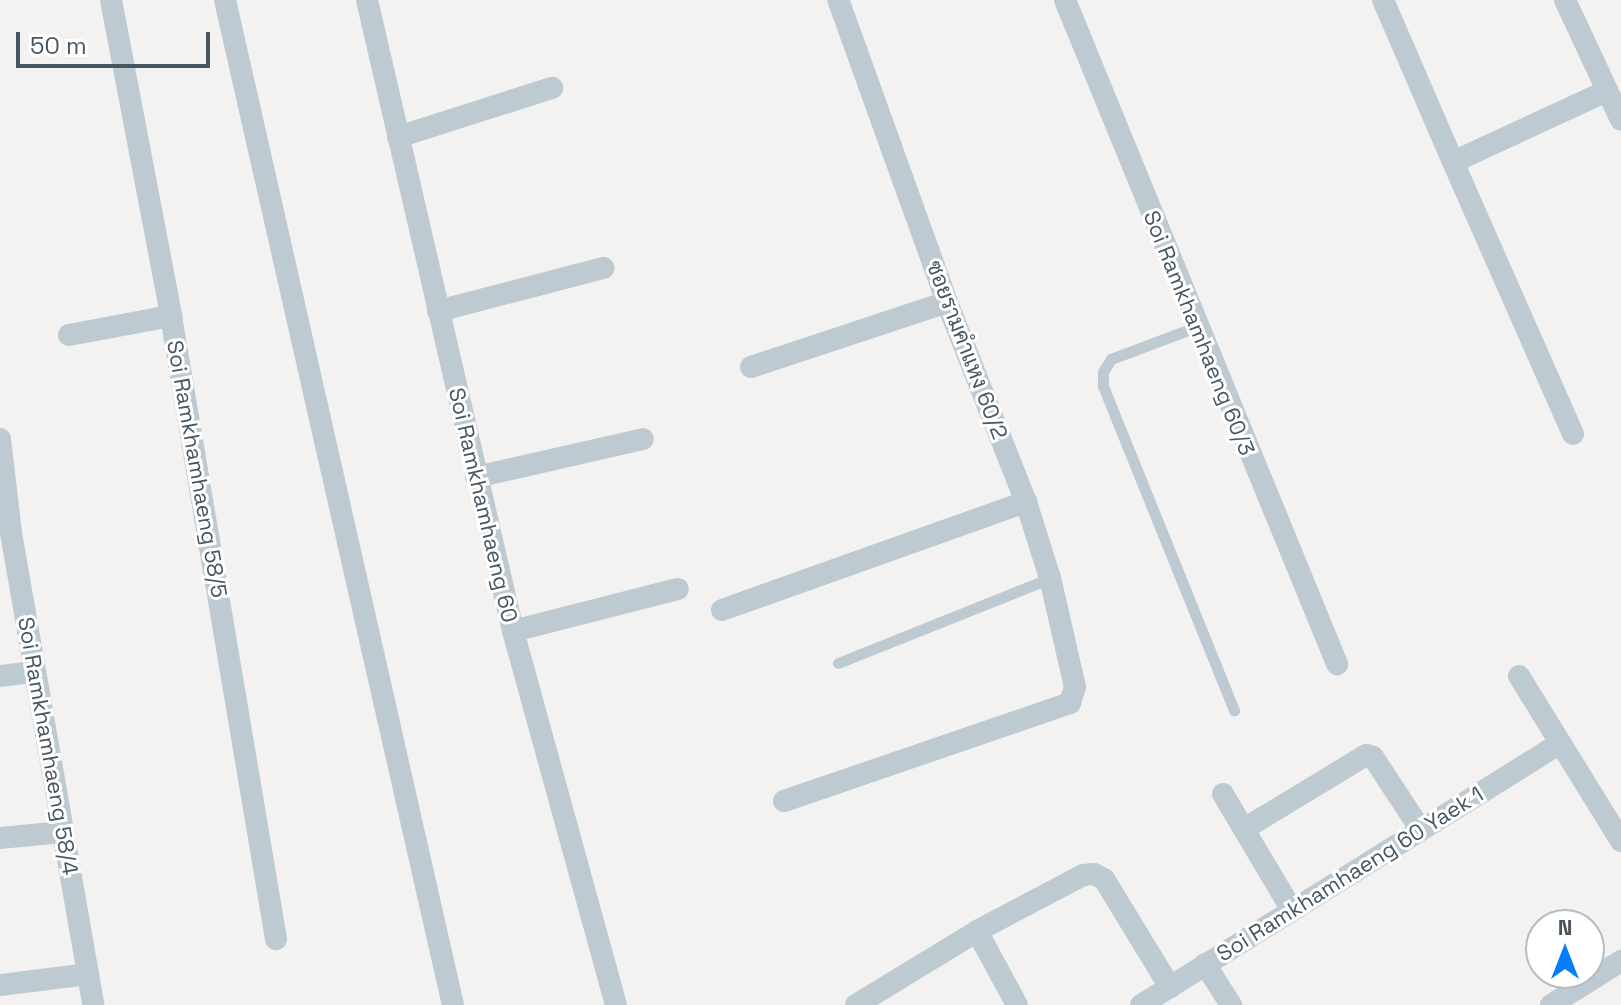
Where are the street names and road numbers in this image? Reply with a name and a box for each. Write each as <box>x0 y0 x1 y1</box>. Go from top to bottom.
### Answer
street label: Soi Ramkhamhaeng 60/3 <box>1138 207 1260 459</box>
street label: ซอยรามคำแหง 60/2 <box>921 257 1013 443</box>
street label: Soi Ramkhamhaeng 58/5 <box>161 338 233 600</box>
street label: Soi Ramkhamhaeng 60 <box>443 385 523 625</box>
street label: Soi Ramkhamhaeng 58/4 <box>12 615 84 877</box>
street label: Soi Ramkhamhaeng 60 Yaek 1 <box>1212 781 1488 967</box>

